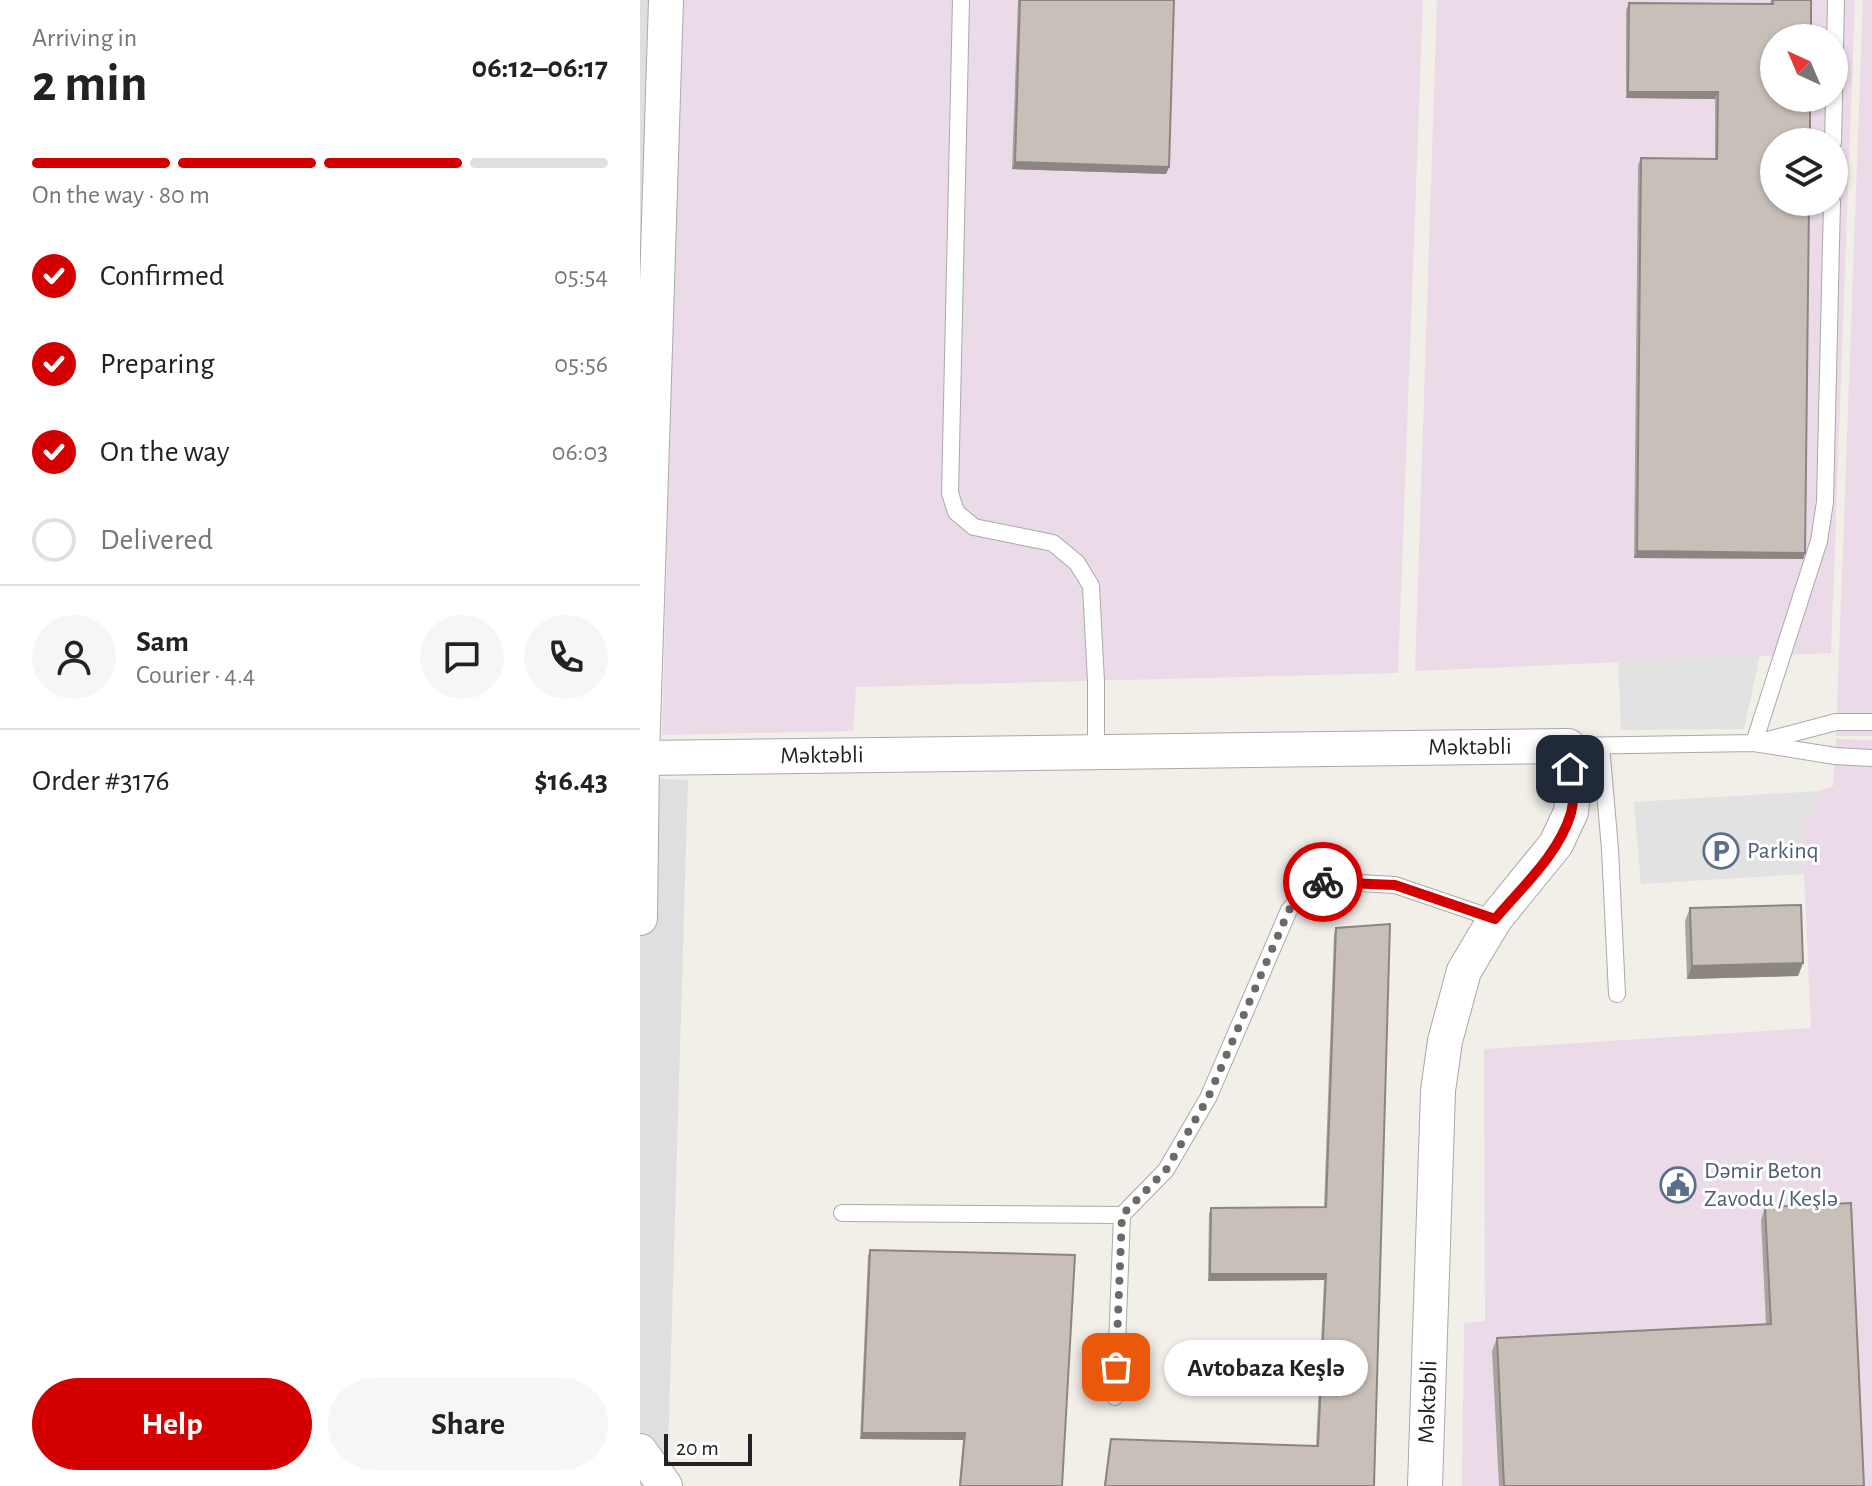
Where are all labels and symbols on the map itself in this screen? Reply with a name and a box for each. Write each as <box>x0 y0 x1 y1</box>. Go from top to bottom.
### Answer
north arrow <box>1760 24 1848 112</box>
street label: Məktəbli <box>1428 735 1512 760</box>
pin <box>1536 735 1604 803</box>
street label: Məktəbli <box>780 743 864 768</box>
parking icon: Parkinq <box>1702 832 1740 870</box>
place label: Parkinq <box>1747 839 1819 863</box>
courier <box>1283 842 1363 922</box>
place label: Dəmir Beton Zavodu / Keşlə <box>1704 1159 1838 1211</box>
public building icon: Dəmir Beton Zavodu / Keşlə <box>1659 1166 1697 1204</box>
pin <box>1082 1333 1150 1401</box>
callout: Avtobaza Keşlə <box>1164 1339 1368 1395</box>
street label: Məktəbli <box>1415 1360 1441 1444</box>
scale bar <box>664 1430 752 1466</box>

